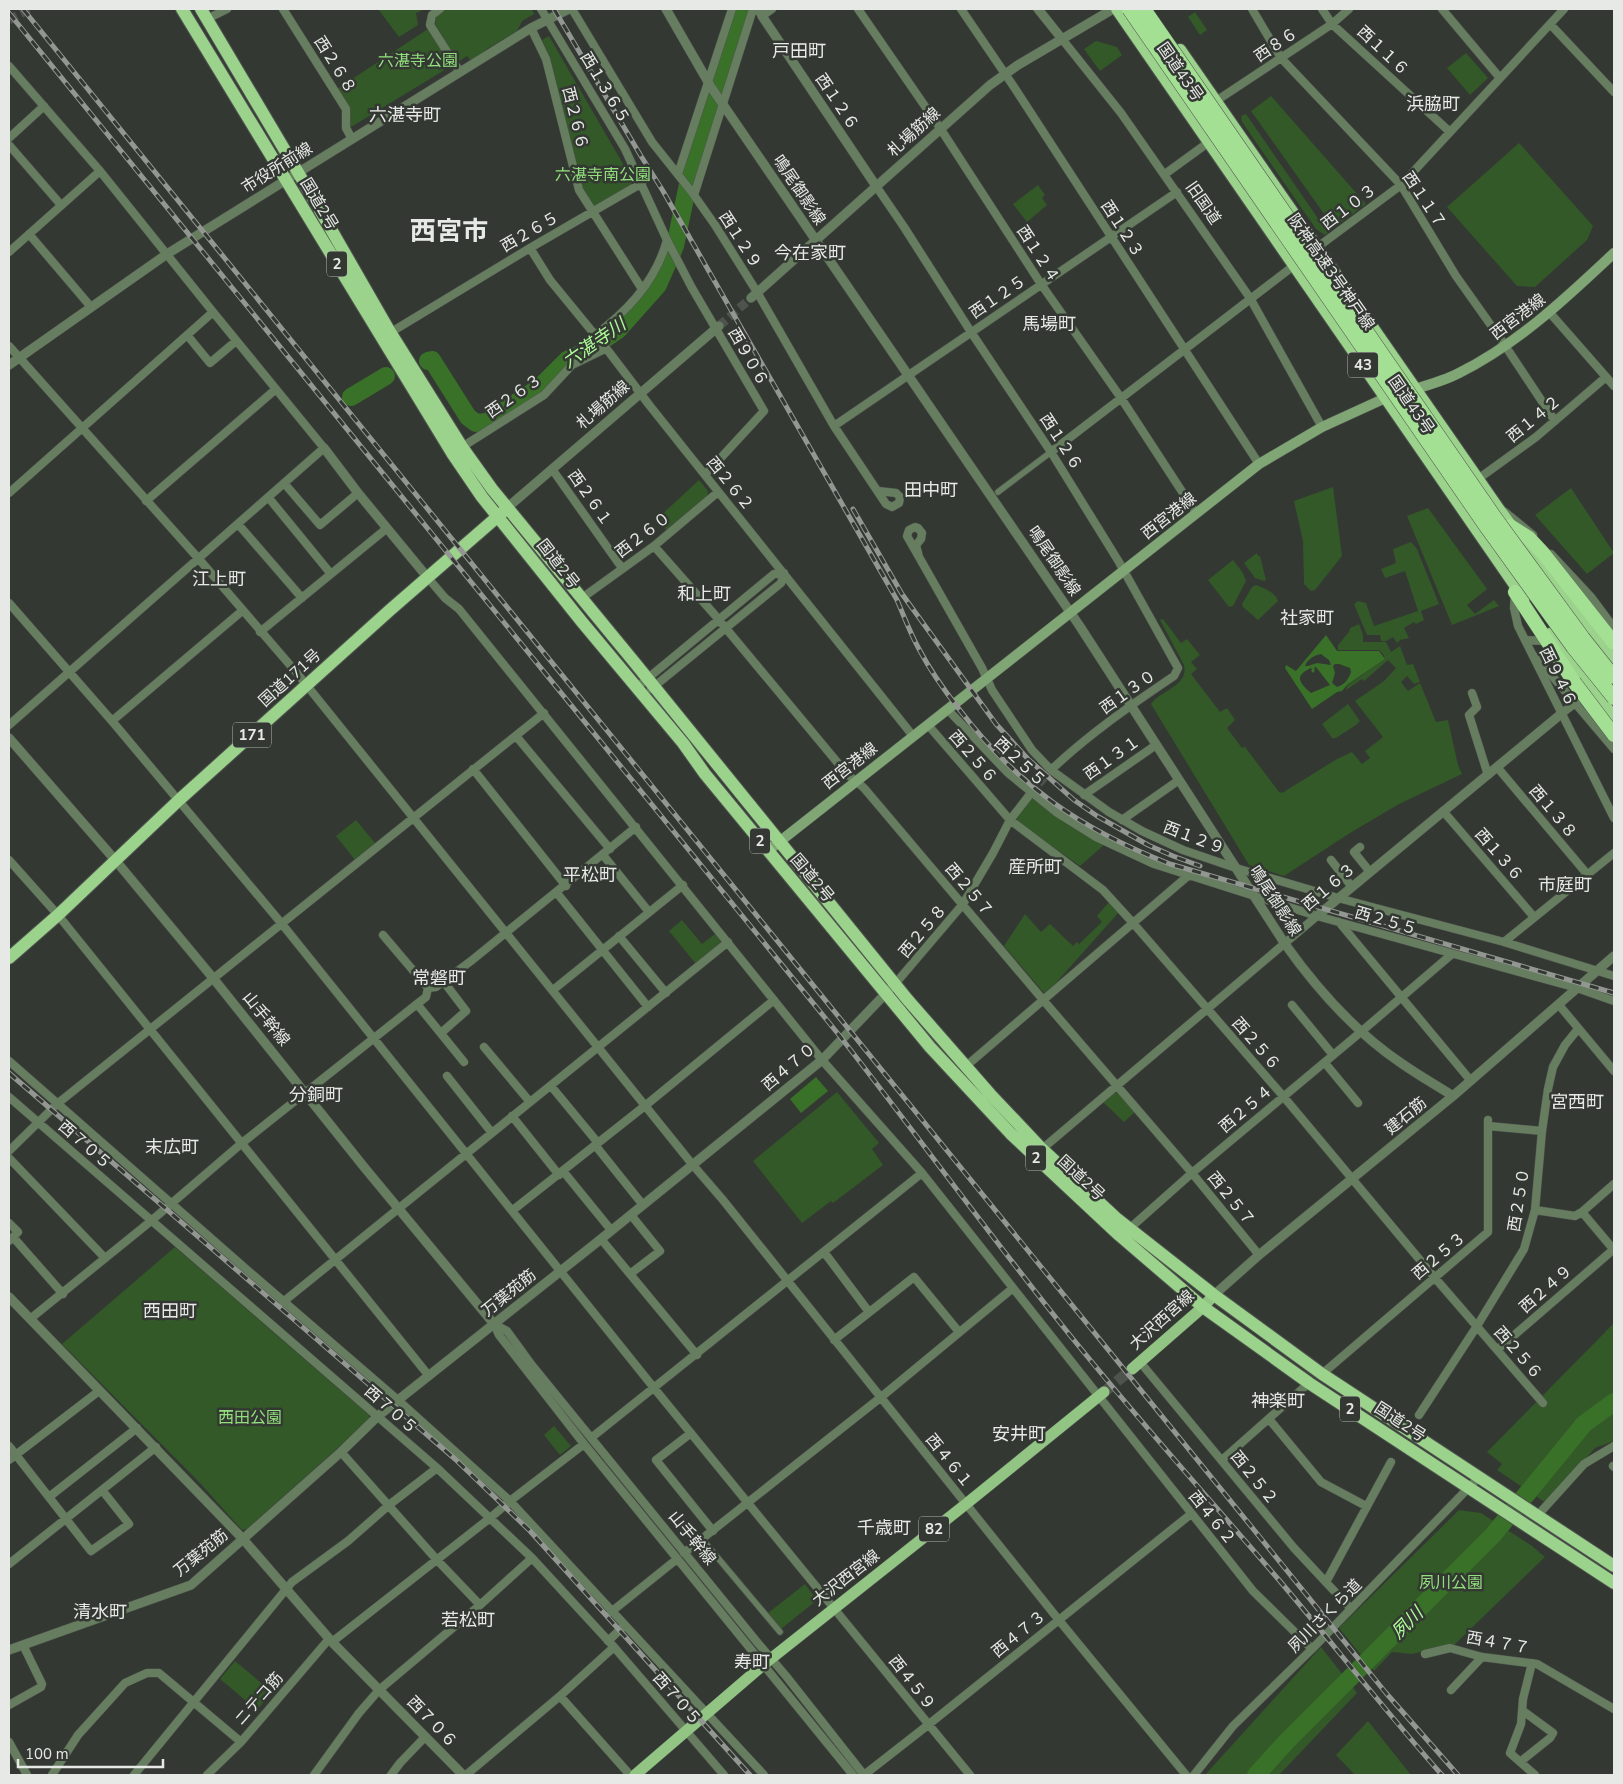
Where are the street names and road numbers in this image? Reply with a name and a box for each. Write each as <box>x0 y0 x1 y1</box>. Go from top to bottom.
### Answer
street label: 西１１６ <box>1352 21 1414 81</box>
street label: 西８６ <box>1250 22 1302 68</box>
street label: 西２６８ <box>309 32 361 98</box>
street label: 国道43号 <box>1152 38 1208 106</box>
street label: 西１３６５ <box>575 48 635 128</box>
street label: 西１２６ <box>810 69 864 135</box>
street label: 西２６６ <box>557 84 593 152</box>
street label: 札場筋線 <box>883 102 945 162</box>
street label: 市役所前線 <box>237 137 317 199</box>
street label: 鳴尾御影線 <box>768 151 830 229</box>
street label: 西１１７ <box>1397 167 1451 233</box>
street label: 国道2号 <box>295 174 343 234</box>
street label: 旧国道 <box>1180 177 1226 229</box>
street label: 西１０３ <box>1317 179 1381 235</box>
street label: 西１２３ <box>1095 196 1149 262</box>
street label: 西２６５ <box>497 206 563 258</box>
street label: 西１２９ <box>713 207 767 273</box>
street label: 阪神高速3号神戸線 <box>1283 209 1379 335</box>
street label: 西１２４ <box>1011 221 1065 287</box>
road number: 2 <box>327 252 347 276</box>
street label: 西１２５ <box>965 270 1031 324</box>
street label: 西宮港線 <box>1486 289 1550 345</box>
street label: 西９０６ <box>722 324 774 390</box>
road number: 43 <box>1348 352 1378 378</box>
street label: 西２６３ <box>481 369 547 423</box>
street label: 国道43号 <box>1383 371 1439 439</box>
street label: 札場筋線 <box>572 376 634 434</box>
street label: 西１４２ <box>1502 390 1566 448</box>
street label: 西１２６ <box>1034 409 1088 475</box>
street label: 西２６２ <box>701 452 759 516</box>
street label: 西２６１ <box>563 465 617 531</box>
street label: 西宮港線 <box>1137 488 1201 544</box>
street label: 西２６０ <box>611 507 675 563</box>
street label: 鳴尾御影線 <box>1023 522 1085 600</box>
street label: 国道2号 <box>532 535 584 593</box>
street label: 西９４６ <box>1534 643 1582 711</box>
street label: 国道171号 <box>254 644 326 712</box>
street label: 西１３０ <box>1095 665 1161 719</box>
road number: 171 <box>233 722 271 748</box>
street label: 西２５６ <box>944 726 1002 788</box>
street label: 西１３１ <box>1079 731 1145 785</box>
street label: 西２５５ <box>989 732 1051 792</box>
street label: 西宮港線 <box>818 738 882 794</box>
street label: 西１３８ <box>1524 780 1582 844</box>
street label: 西１２９ <box>1160 816 1228 860</box>
street label: 西１３６ <box>1470 824 1528 886</box>
road number: 2 <box>750 828 770 854</box>
street label: 国道2号 <box>785 849 839 907</box>
street label: 西２５７ <box>940 858 998 922</box>
street label: 西１６３ <box>1297 858 1361 916</box>
street label: 鳴尾御影線 <box>1244 861 1306 941</box>
street label: 西２５８ <box>894 899 952 963</box>
street label: 西２５５ <box>1352 902 1420 940</box>
street label: 山手幹線 <box>237 987 295 1051</box>
street label: 西２５６ <box>1227 1013 1285 1075</box>
street label: 西４７０ <box>757 1038 821 1096</box>
street label: 西２５４ <box>1214 1080 1278 1138</box>
street label: 建石筋 <box>1381 1092 1431 1140</box>
street label: 西７０５ <box>54 1116 116 1174</box>
road number: 2 <box>1026 1146 1046 1170</box>
street label: 国道2号 <box>1052 1150 1110 1206</box>
street label: 西２５７ <box>1202 1167 1260 1231</box>
street label: 西２５０ <box>1503 1167 1535 1233</box>
street label: 西２５３ <box>1407 1227 1471 1285</box>
street label: 西２４９ <box>1515 1260 1577 1318</box>
street label: 万葉苑筋 <box>477 1264 541 1322</box>
street label: 大沢西宮線 <box>1125 1285 1199 1355</box>
street label: 西２５６ <box>1489 1322 1547 1384</box>
street label: 西７０５ <box>360 1381 422 1439</box>
road number: 2 <box>1340 1396 1360 1422</box>
street label: 国道2号 <box>1370 1397 1430 1447</box>
street label: 西４６１ <box>920 1429 978 1493</box>
street label: 西２５２ <box>1225 1446 1283 1510</box>
street label: 西４６２ <box>1183 1486 1241 1550</box>
street label: 山手幹線 <box>663 1506 721 1570</box>
road number: 82 <box>919 1516 949 1542</box>
street label: 万葉苑筋 <box>169 1524 233 1582</box>
street label: 大沢西宮線 <box>808 1545 884 1611</box>
street label: 夙川さくら道 <box>1283 1574 1367 1658</box>
street label: 西４７３ <box>987 1605 1051 1663</box>
street label: 西４７７ <box>1465 1627 1531 1659</box>
street label: 西４５９ <box>884 1651 940 1715</box>
street label: ニテコ筋 <box>230 1668 288 1730</box>
street label: 西７０５ <box>648 1668 706 1730</box>
street label: 西７０６ <box>402 1691 462 1753</box>

